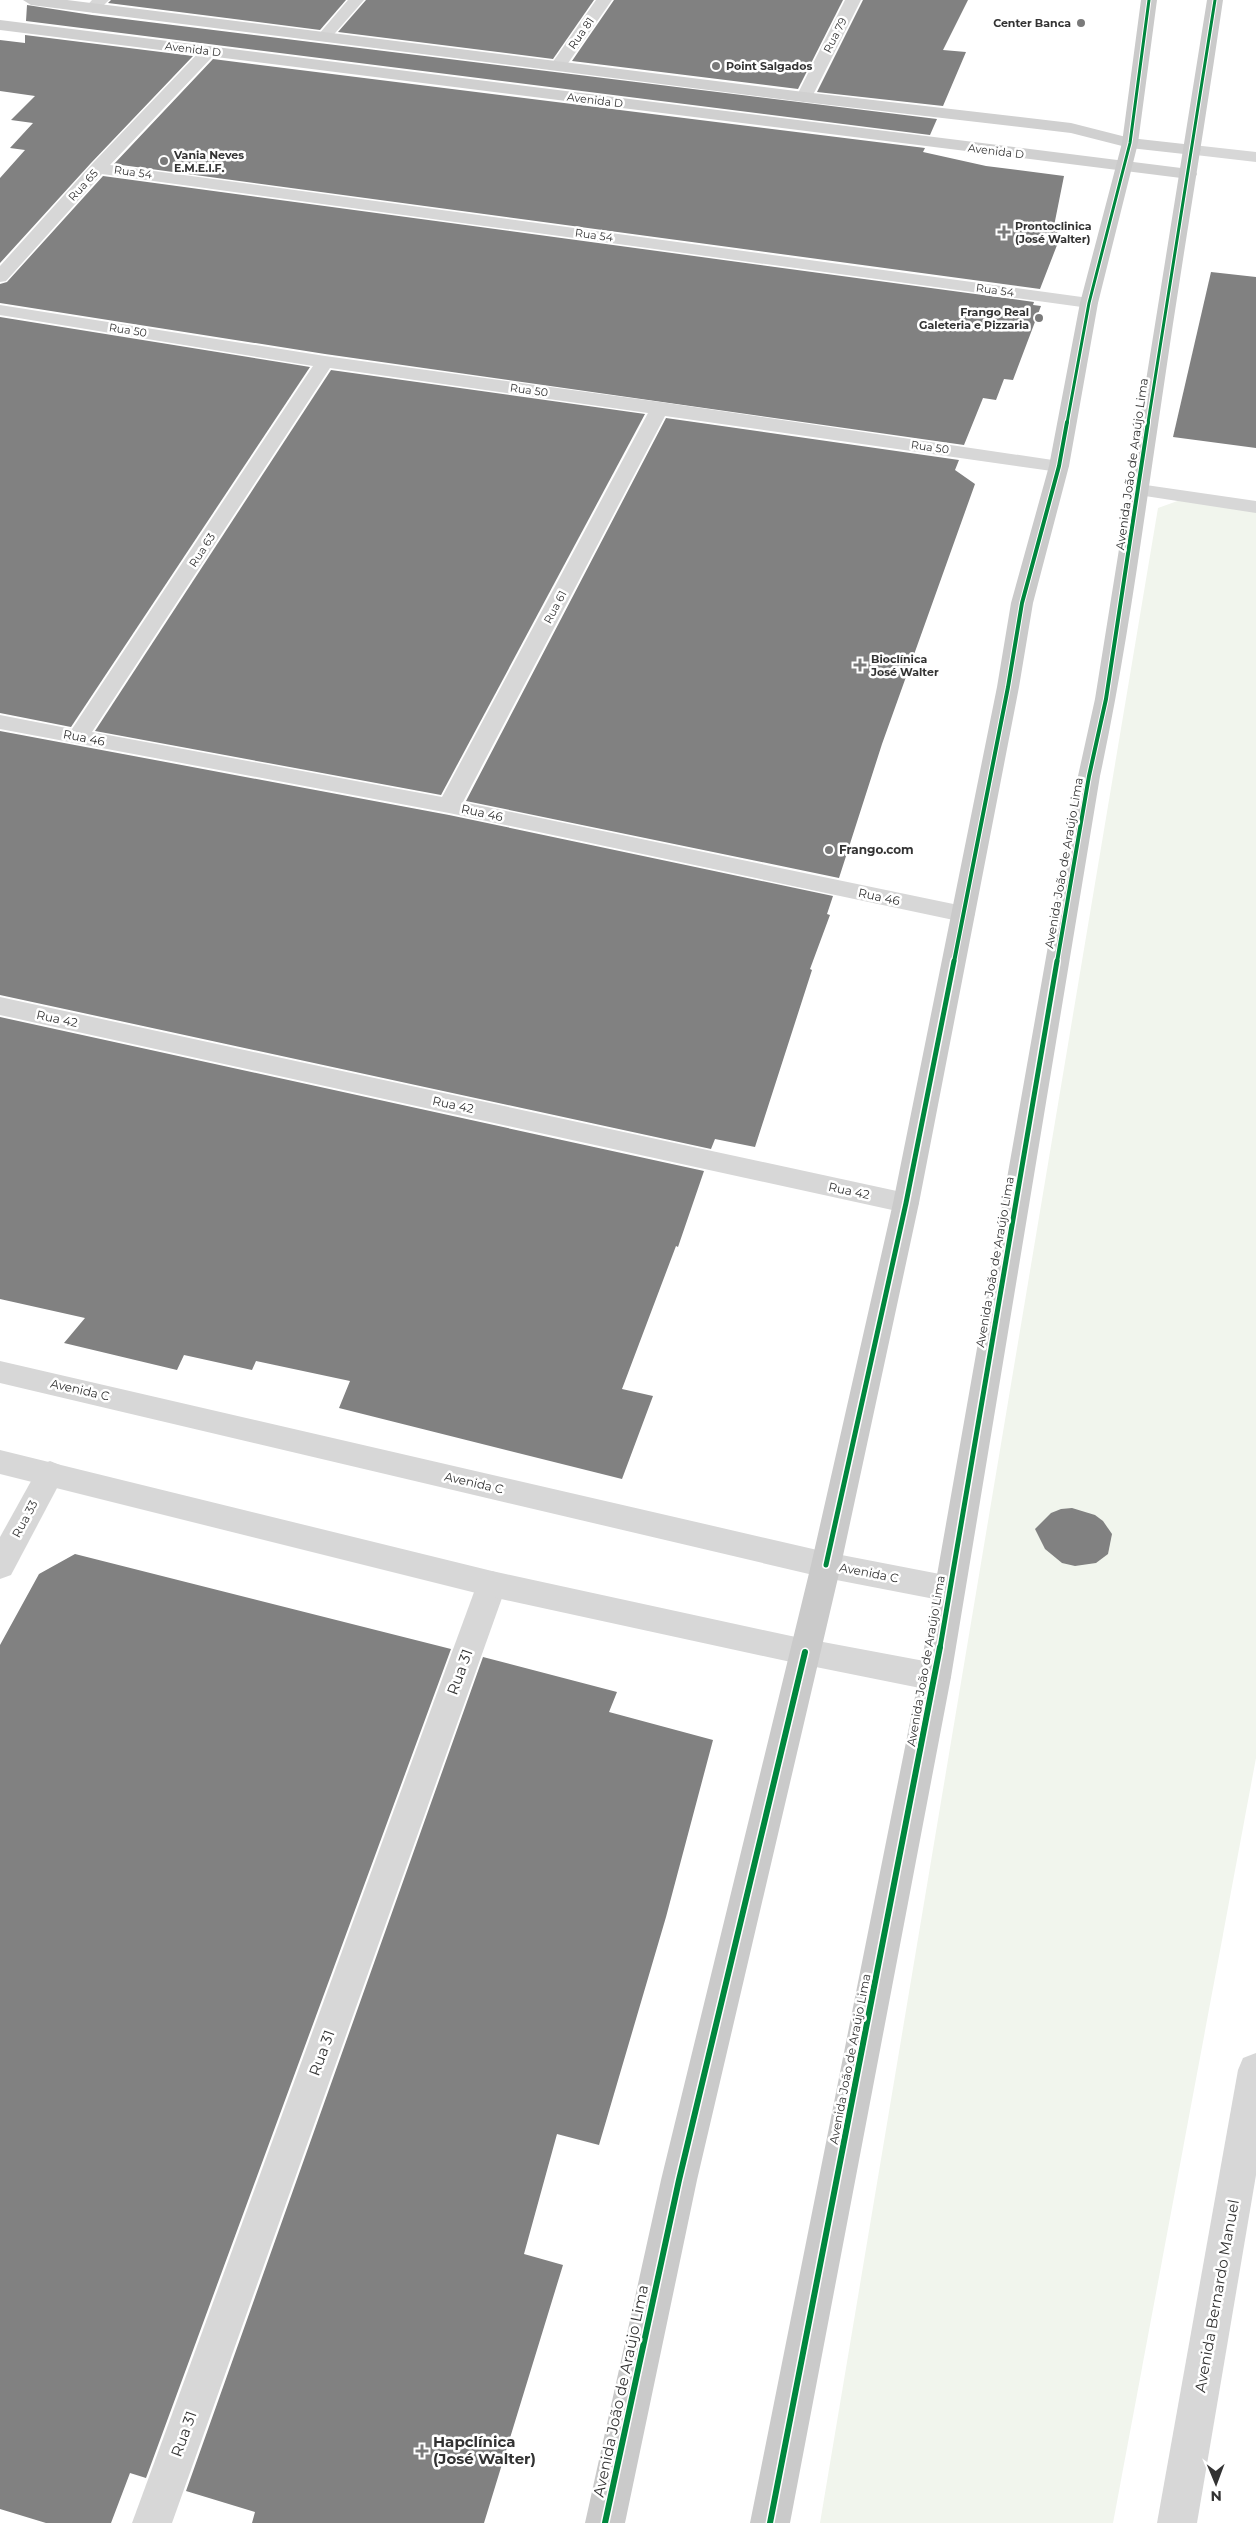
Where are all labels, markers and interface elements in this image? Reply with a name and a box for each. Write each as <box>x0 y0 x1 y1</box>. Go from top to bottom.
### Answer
street label: Rua 81 <box>565 14 597 52</box>
street label: Rua 79 <box>820 15 850 55</box>
place label: Center Banca <box>993 16 1071 30</box>
marker: Center Banca <box>1075 17 1087 29</box>
street label: Avenida D <box>164 39 222 59</box>
place label: Point Salgados <box>726 59 812 73</box>
marker: Point Salgados <box>710 60 722 72</box>
street label: Avenida D <box>566 90 624 110</box>
street label: Avenida D <box>967 141 1025 161</box>
place label: Vania Neves E.M.E.I.F. <box>173 148 244 175</box>
marker: Vania Neves E.M.E.I.F. <box>158 155 170 167</box>
street label: Rua 54 <box>113 162 154 182</box>
street label: Rua 65 <box>65 166 101 204</box>
place label: Prontoclinica (José Walter) <box>1015 219 1092 246</box>
street label: Rua 54 <box>574 225 615 245</box>
marker: Prontoclinica (José Walter) <box>997 225 1011 239</box>
street label: Rua 54 <box>975 280 1016 300</box>
place label: Frango Real Galeteria e Pizzaria <box>919 305 1029 332</box>
marker: Frango Real Galeteria e Pizzaria <box>1033 312 1045 324</box>
street label: Rua 50 <box>108 320 148 340</box>
street label: Avenida João de Araújo Lima <box>1112 377 1151 551</box>
street label: Rua 50 <box>509 380 549 400</box>
street label: Rua 50 <box>910 437 950 457</box>
street label: Rua 63 <box>186 530 218 570</box>
street label: Rua 61 <box>541 588 569 626</box>
place label: Bioclínica José Walter <box>870 652 939 679</box>
marker: Bioclínica José Walter <box>853 658 867 672</box>
street label: Rua 46 <box>62 726 106 749</box>
street label: Avenida João de Araújo Lima <box>1041 776 1086 950</box>
street label: Rua 46 <box>460 801 504 824</box>
place label: Frango.com <box>839 842 914 857</box>
marker: Frango.com <box>823 844 835 856</box>
street label: Rua 46 <box>857 885 901 908</box>
street label: Rua 42 <box>35 1007 79 1030</box>
street label: Rua 42 <box>431 1093 475 1116</box>
street label: Avenida João de Araújo Lima <box>972 1175 1017 1349</box>
street label: Rua 42 <box>827 1179 871 1202</box>
street label: Avenida C <box>49 1375 112 1404</box>
street label: Avenida C <box>443 1468 506 1497</box>
street label: Rua 33 <box>8 1497 41 1540</box>
street label: Avenida C <box>838 1559 900 1586</box>
street label: Avenida João de Araújo Lima <box>903 1574 948 1748</box>
street label: Rua 31 <box>442 1646 477 1697</box>
street label: Avenida João de Araújo Lima <box>826 1972 873 2145</box>
street label: Rua 31 <box>304 2027 339 2078</box>
street label: Avenida Bernardo Manuel <box>1190 2198 1243 2394</box>
street label: Avenida João de Araújo Lima <box>589 2283 652 2499</box>
street label: Rua 31 <box>166 2408 201 2459</box>
place label: Hapclínica (José Walter) <box>433 2432 536 2468</box>
marker: Hapclínica (José Walter) <box>415 2444 429 2458</box>
north arrow <box>1191 2458 1241 2508</box>
text: N <box>1210 2487 1222 2505</box>

